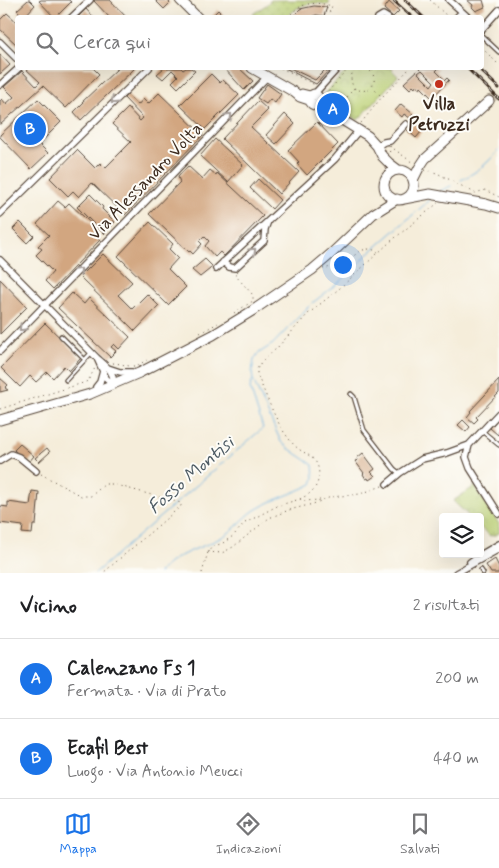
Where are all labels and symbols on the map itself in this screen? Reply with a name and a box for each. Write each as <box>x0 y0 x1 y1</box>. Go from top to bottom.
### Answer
marker: Villa Petruzzi <box>433 78 445 90</box>
pin: A <box>317 90 349 128</box>
place label: Villa Petruzzi <box>408 92 470 137</box>
one-way arrow <box>111 96 120 105</box>
pin: B <box>14 110 46 148</box>
one-way arrow <box>223 113 232 122</box>
street label: Via Alessandro Volta <box>83 117 208 246</box>
one-way arrow <box>247 248 256 257</box>
your location <box>330 252 356 278</box>
one-way arrow <box>73 267 82 276</box>
one-way arrow <box>19 322 28 331</box>
water label: Fosso Montisi <box>142 429 241 520</box>

